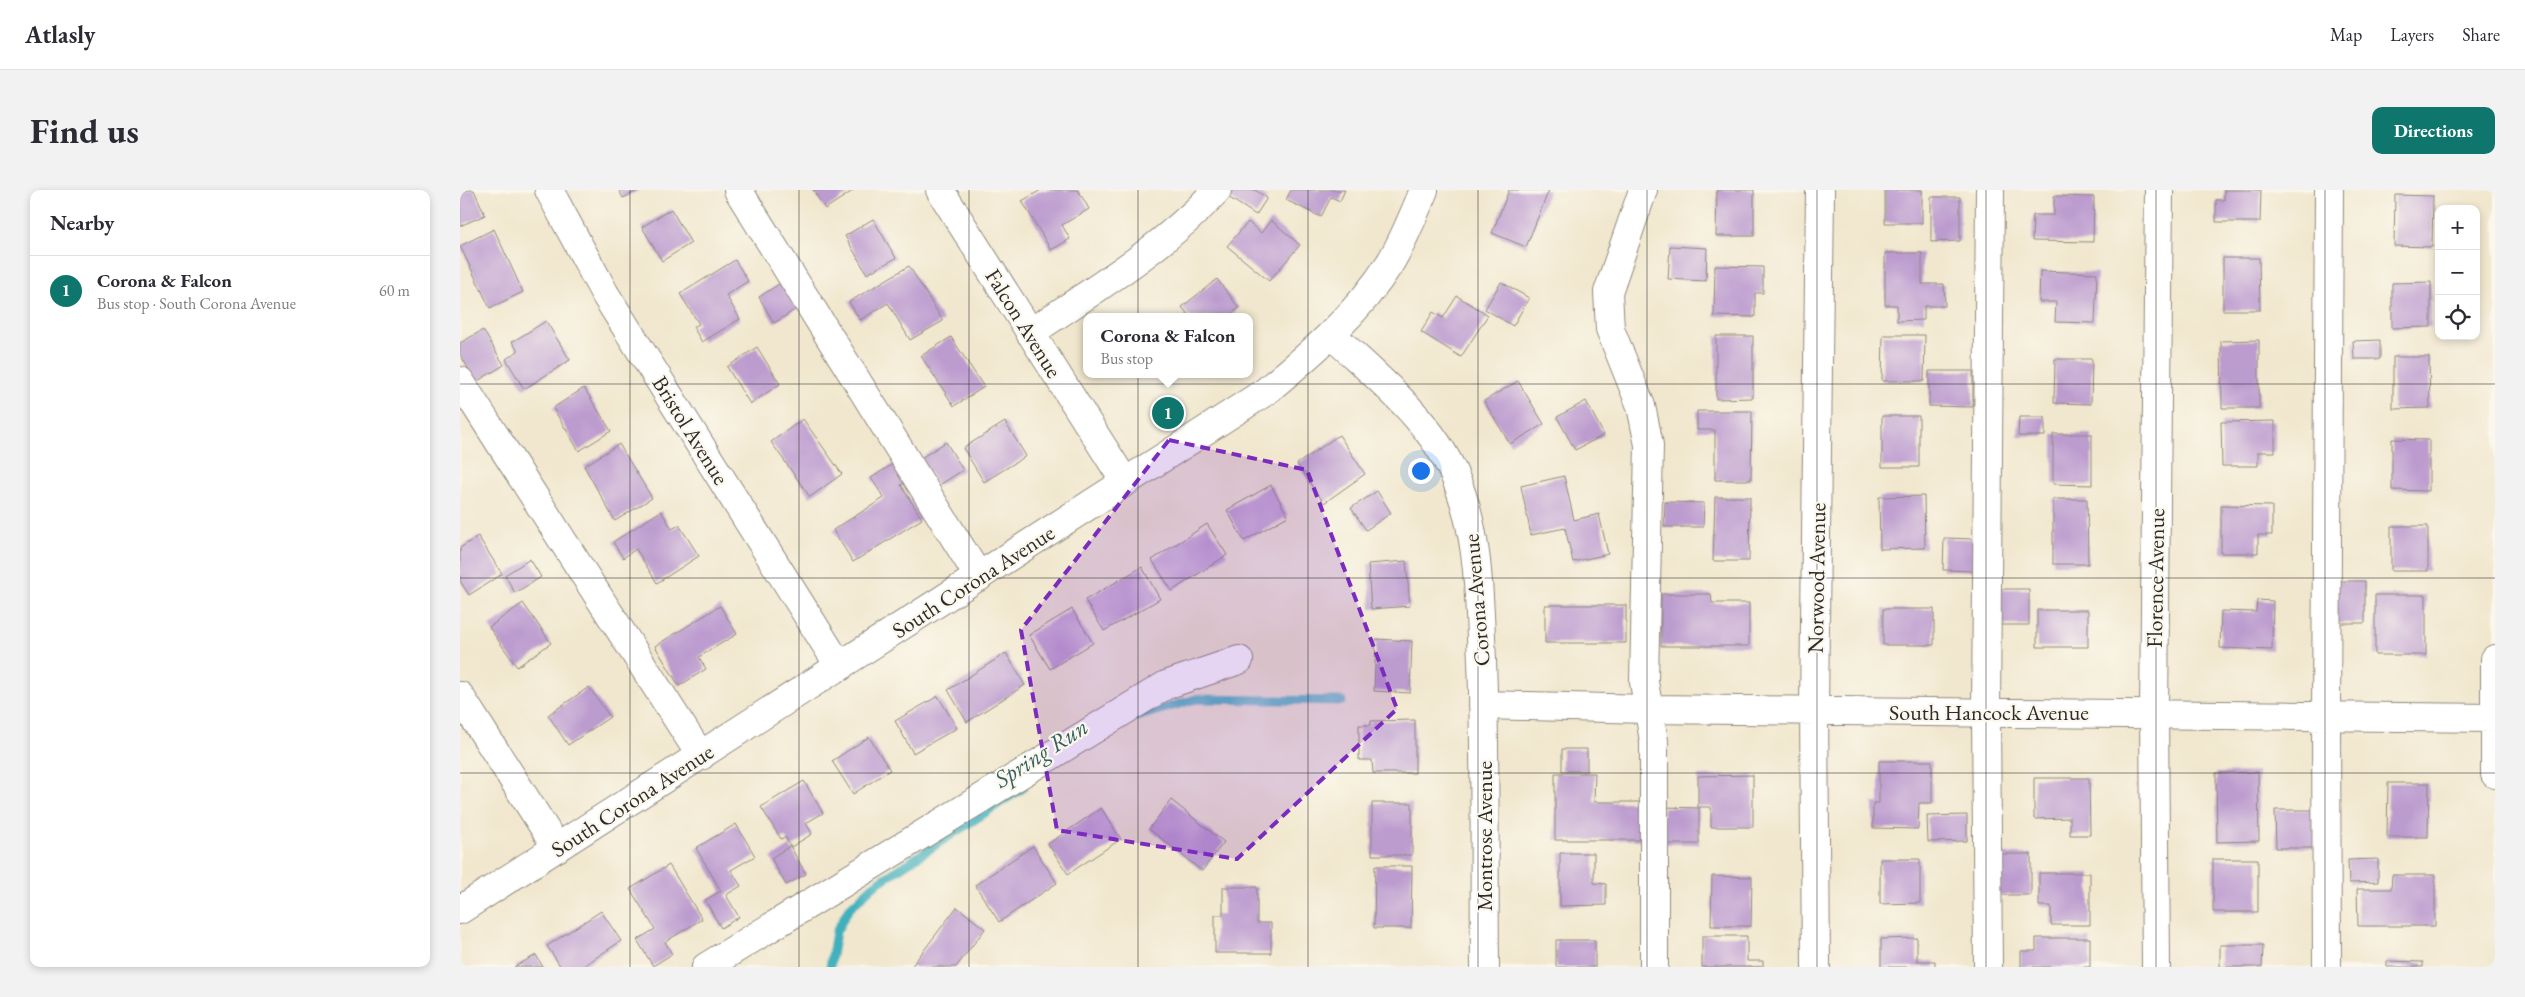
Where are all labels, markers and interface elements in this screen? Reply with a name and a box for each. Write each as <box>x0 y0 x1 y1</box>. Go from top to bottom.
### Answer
text: Atlasly <box>25 19 95 50</box>
text: Map <box>2330 23 2362 46</box>
text: Layers <box>2390 23 2434 46</box>
text: Share <box>2462 23 2500 46</box>
button: Directions <box>2372 107 2495 154</box>
text: Find us <box>30 108 139 153</box>
map controls <box>2435 205 2480 340</box>
button: + <box>2435 205 2480 250</box>
text: Nearby <box>50 209 114 236</box>
button: − <box>2435 250 2480 295</box>
street label: Falcon Avenue <box>979 263 1069 384</box>
text: Corona & Falcon <box>97 268 232 293</box>
text: 1 <box>62 280 70 301</box>
text: 60 m <box>379 280 410 301</box>
text: Bus stop · South Corona Avenue <box>97 293 296 314</box>
button: locate <box>2435 295 2480 340</box>
popup <box>1083 313 1253 378</box>
text: Corona & Falcon <box>1101 323 1235 348</box>
text: Bus stop <box>1101 348 1153 369</box>
street label: Bristol Avenue <box>646 370 736 490</box>
pin: 1 <box>1152 394 1184 432</box>
your location <box>1408 458 1434 484</box>
street label: Norwood Avenue <box>1801 502 1832 654</box>
street label: Florence Avenue <box>2140 508 2171 648</box>
street label: South Corona Avenue <box>887 518 1060 645</box>
street label: Corona Avenue <box>1456 532 1497 667</box>
street label: South Hancock Avenue <box>1889 698 2089 727</box>
water label: Spring Run <box>987 711 1094 795</box>
street label: South Corona Avenue <box>546 737 719 864</box>
street label: Montrose Avenue <box>1470 760 1499 911</box>

